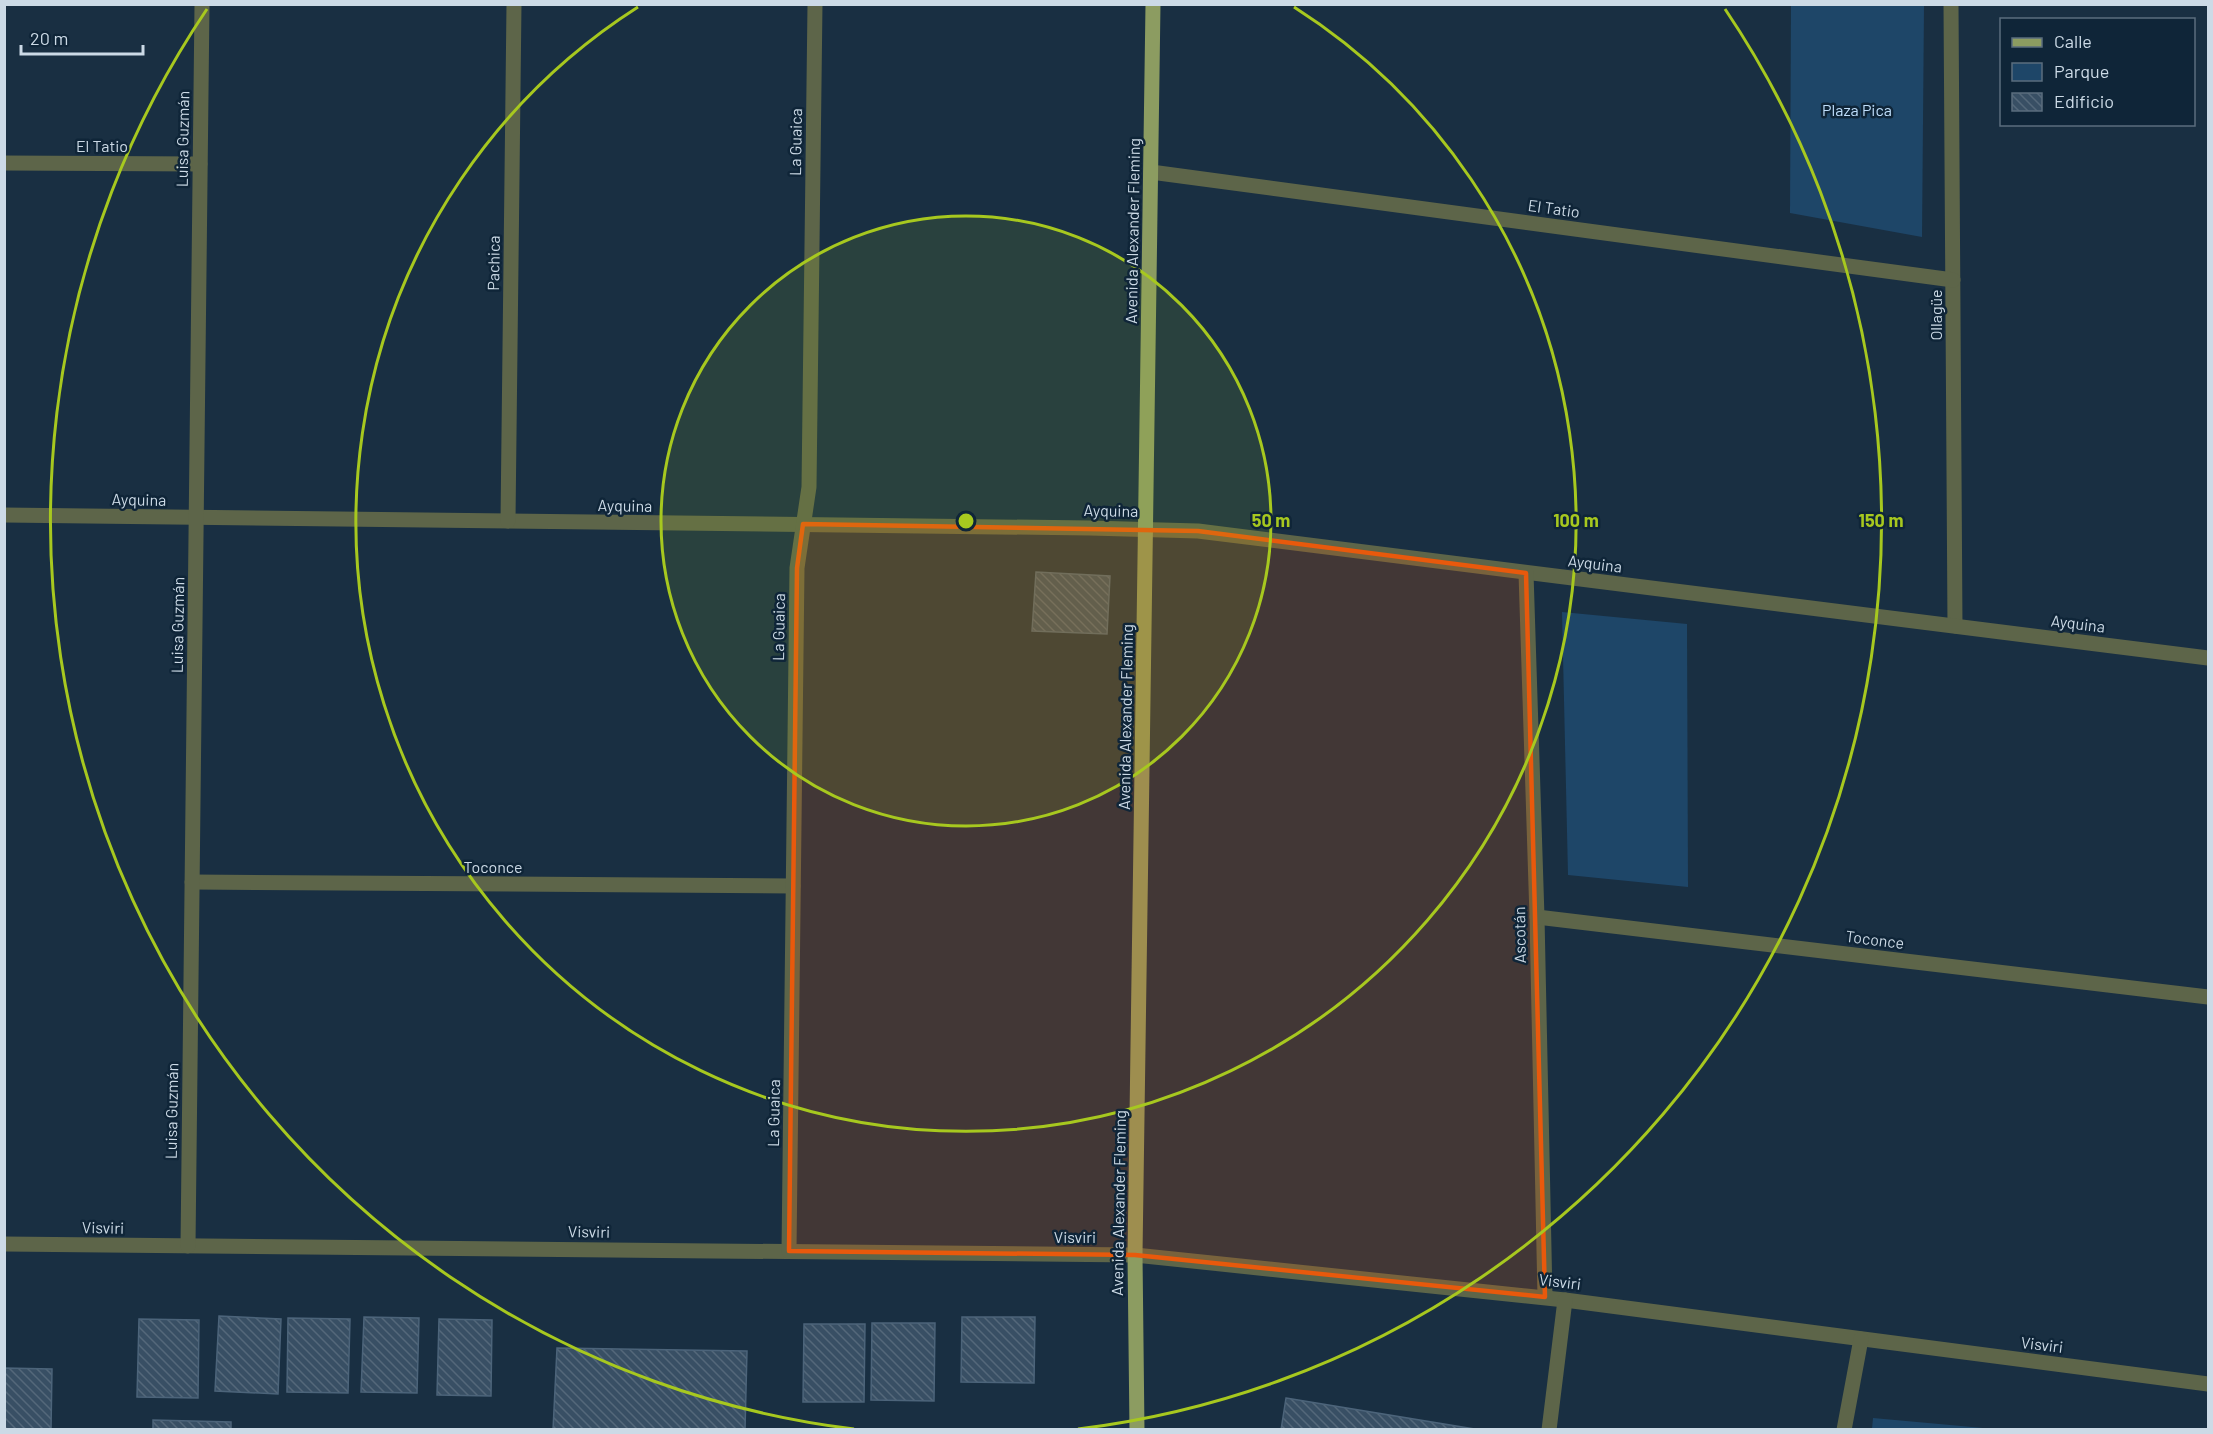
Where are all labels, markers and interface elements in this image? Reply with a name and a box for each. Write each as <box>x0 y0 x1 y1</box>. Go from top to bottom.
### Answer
scale bar <box>21 18 142 56</box>
legend <box>2000 18 2195 126</box>
text: 20 m <box>30 27 68 49</box>
text: Calle <box>2054 30 2092 52</box>
text: Parque <box>2054 60 2109 82</box>
text: Edificio <box>2054 90 2114 112</box>
street label: Luisa Guzmán <box>172 91 192 187</box>
park label: Plaza Pica <box>1822 100 1892 119</box>
street label: La Guaica <box>785 108 805 176</box>
street label: El Tatio <box>76 136 128 155</box>
street label: Avenida Alexander Fleming <box>1121 138 1143 324</box>
street label: El Tatio <box>1527 195 1581 221</box>
street label: Pachica <box>483 235 503 291</box>
street label: Ollagüe <box>1926 289 1945 341</box>
street label: Ayquina <box>112 489 166 509</box>
street label: Ayquina <box>598 495 652 515</box>
street label: Ayquina <box>1084 500 1138 520</box>
text: 50 m <box>1252 509 1290 531</box>
text: 100 m <box>1553 509 1599 531</box>
text: 150 m <box>1859 509 1903 531</box>
centre of rings <box>956 511 976 531</box>
street label: Ayquina <box>1567 550 1623 576</box>
street label: Luisa Guzmán <box>167 577 187 673</box>
street label: La Guaica <box>768 593 788 661</box>
street label: Ayquina <box>2050 610 2106 636</box>
street label: Avenida Alexander Fleming <box>1114 624 1136 810</box>
street label: Toconce <box>463 857 523 876</box>
street label: Ascotán <box>1509 906 1529 964</box>
street label: Toconce <box>1845 926 1905 952</box>
street label: Luisa Guzmán <box>161 1063 181 1159</box>
street label: La Guaica <box>763 1079 783 1147</box>
street label: Avenida Alexander Fleming <box>1107 1110 1129 1296</box>
street label: Visviri <box>82 1217 124 1237</box>
street label: Visviri <box>568 1221 610 1241</box>
street label: Visviri <box>1054 1227 1096 1246</box>
street label: Visviri <box>1538 1269 1582 1293</box>
street label: Visviri <box>2020 1332 2064 1356</box>

